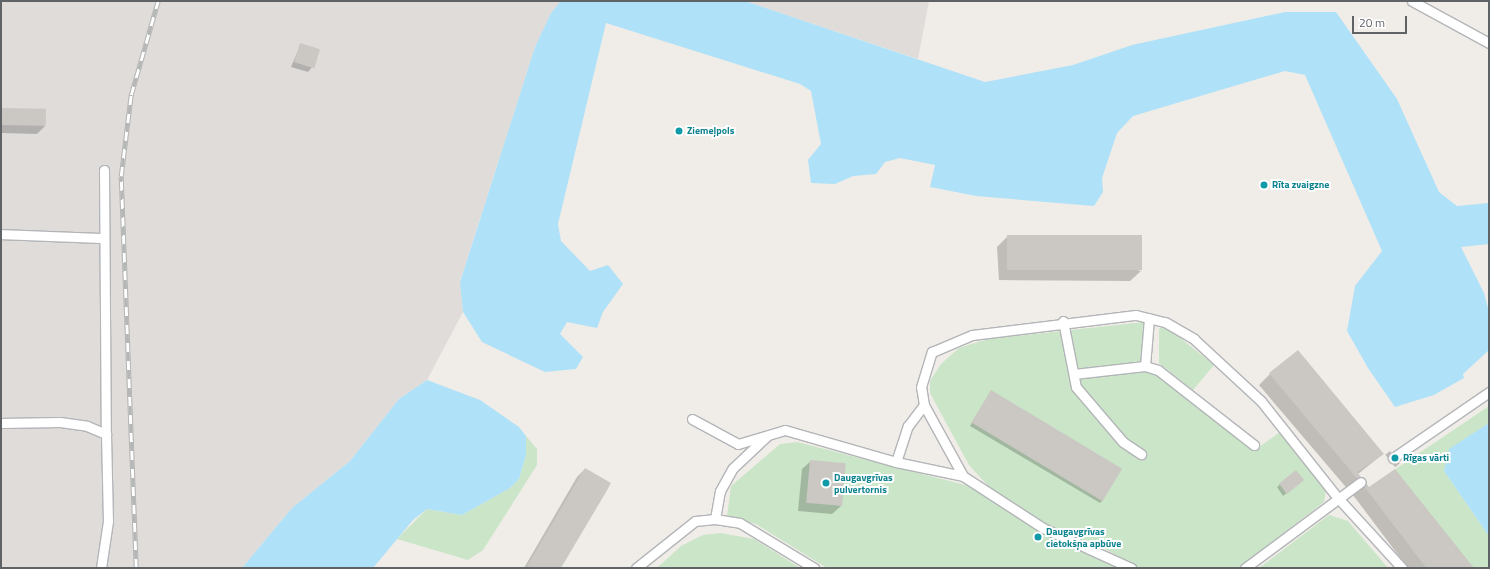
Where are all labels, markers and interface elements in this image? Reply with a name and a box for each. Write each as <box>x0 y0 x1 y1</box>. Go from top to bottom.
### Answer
scale bar <box>1354 8 1409 34</box>
text: 20 m <box>1359 13 1385 32</box>
place label: Ziemeļpols <box>687 125 734 137</box>
marker: Ziemeļpols <box>674 126 684 136</box>
place label: Rīta zvaigzne <box>1272 179 1329 191</box>
marker: Rīta zvaigzne <box>1259 180 1269 190</box>
place label: Rīgas vārti <box>1403 452 1449 464</box>
marker: Rīgas vārti <box>1390 453 1400 463</box>
place label: Daugavgrīvas pulvertornis <box>834 471 893 494</box>
marker: Daugavgrīvas pulvertornis <box>821 478 831 488</box>
place label: Daugavgrīvas cietokšņa apbūve <box>1046 525 1121 548</box>
marker: Daugavgrīvas cietokšņa apbūve <box>1033 532 1043 542</box>

